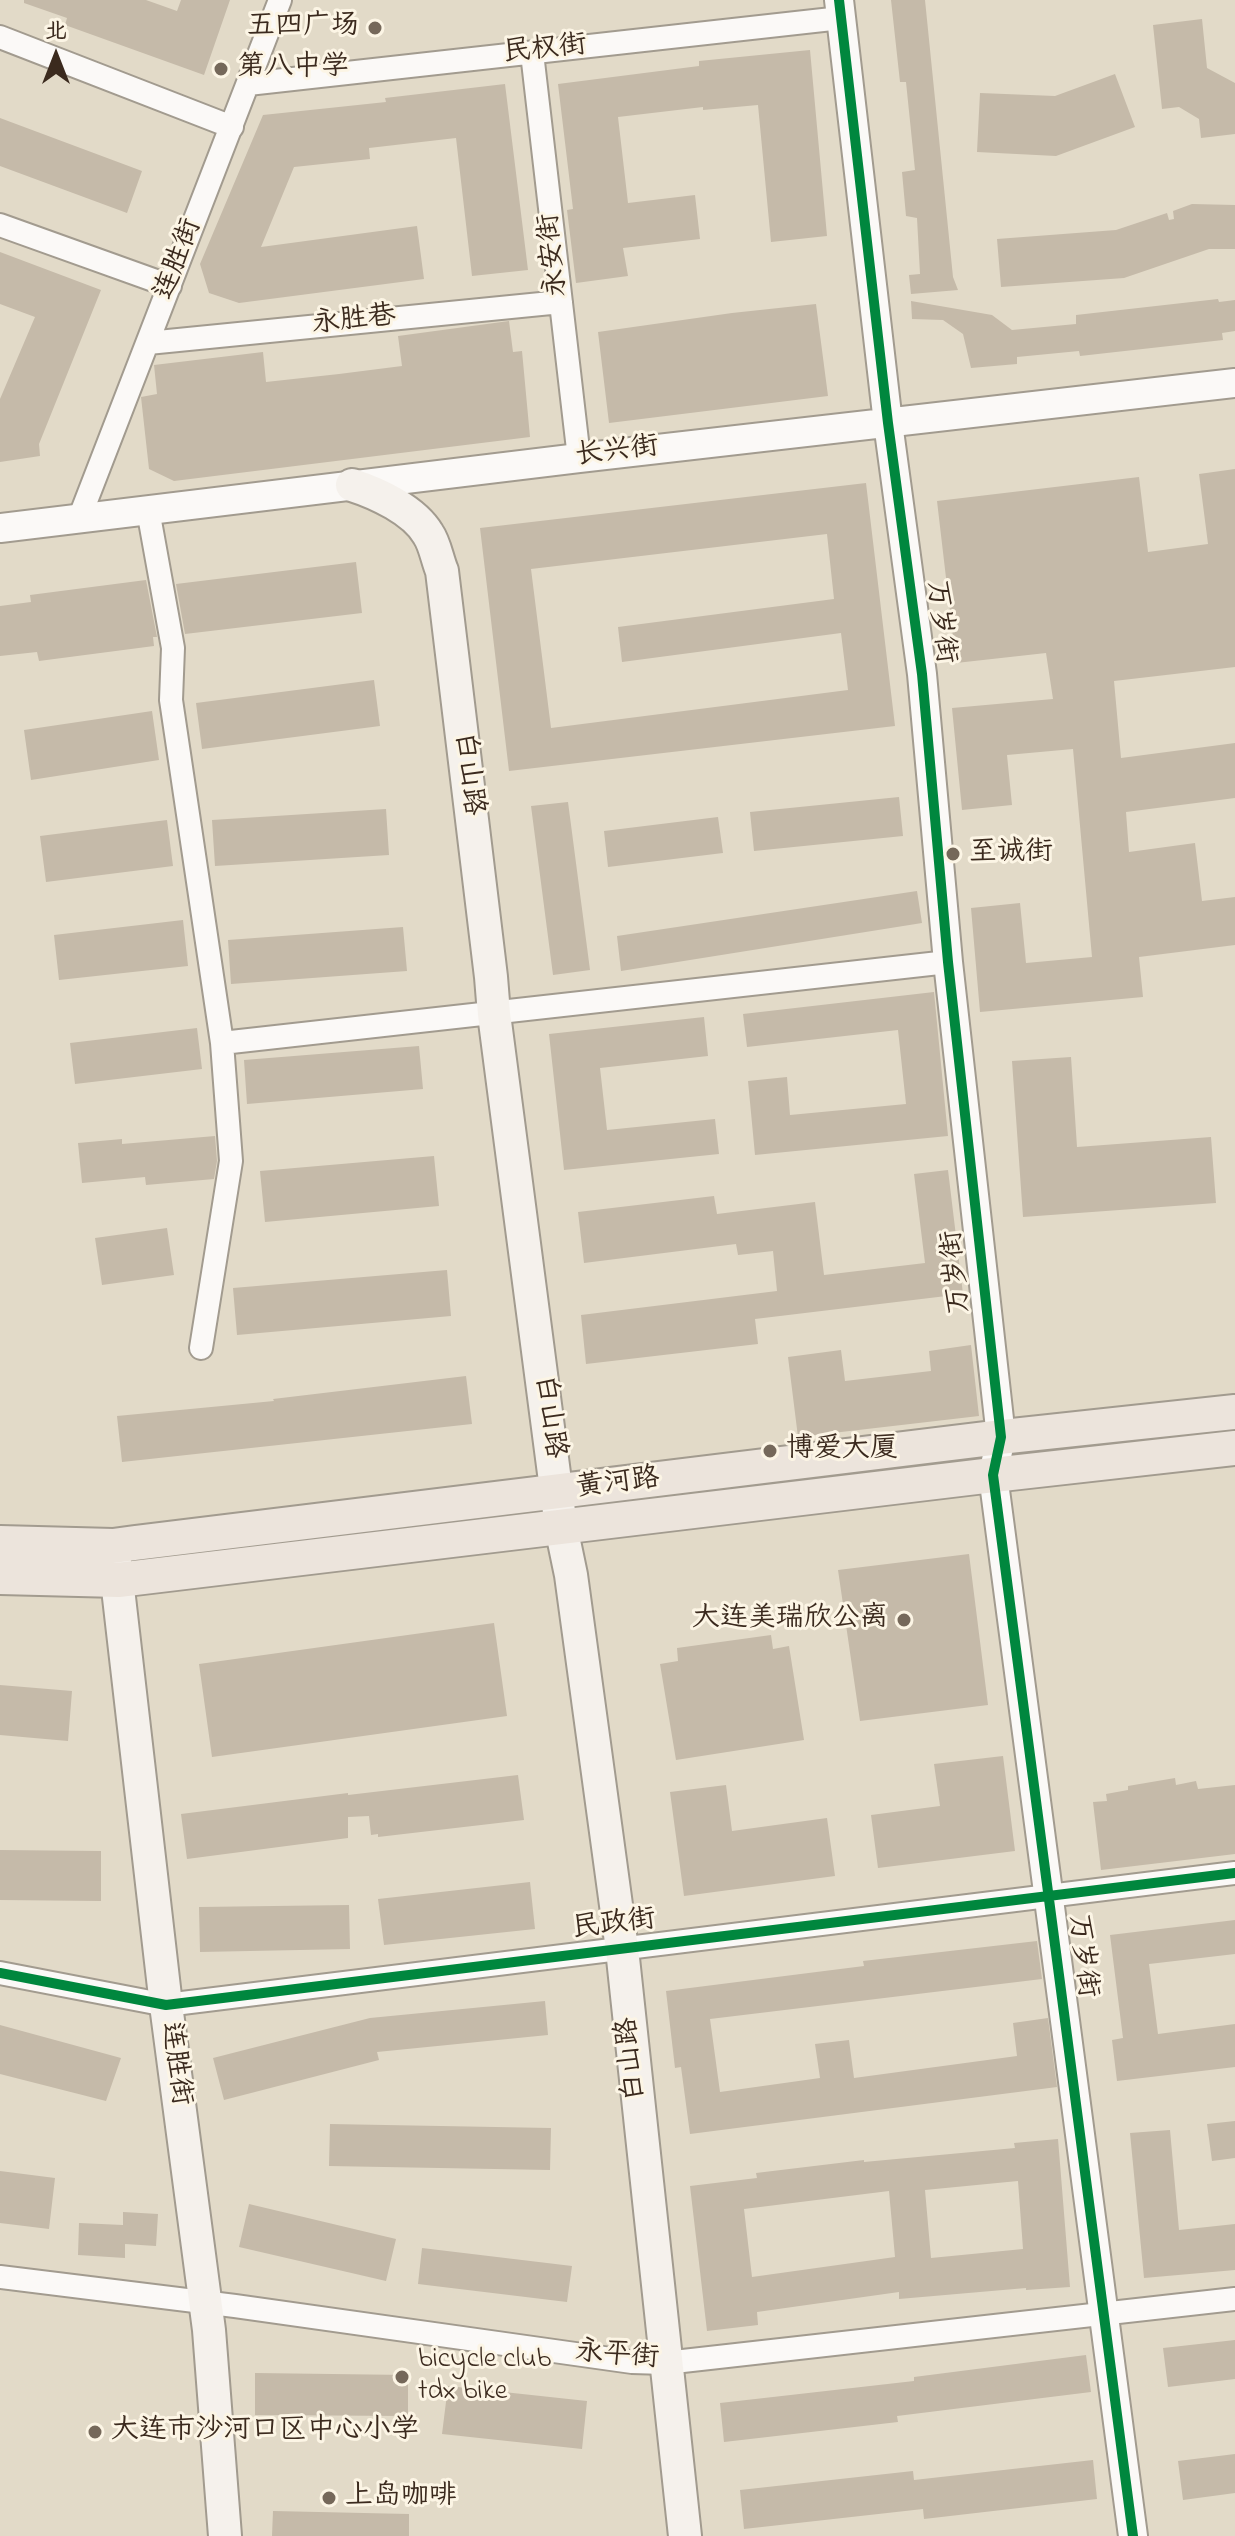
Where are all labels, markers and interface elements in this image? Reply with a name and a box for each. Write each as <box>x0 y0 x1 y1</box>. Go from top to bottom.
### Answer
place label: 五四广场 <box>247 11 359 45</box>
north arrow <box>16 16 96 96</box>
text: 北 <box>45 16 67 48</box>
marker: 五四广场 <box>366 19 384 37</box>
street label: 民权街 <box>501 30 589 72</box>
place label: 第八中学 <box>237 52 349 86</box>
marker: 第八中学 <box>212 60 230 78</box>
street label: 永安街 <box>534 211 576 299</box>
street label: 连胜街 <box>149 215 211 305</box>
street label: 永胜巷 <box>310 301 398 343</box>
street label: 长兴街 <box>573 431 661 475</box>
street label: 万岁街 <box>917 578 961 666</box>
street label: 白山路 <box>445 730 489 818</box>
place label: 至诚街 <box>969 837 1053 871</box>
marker: 至诚街 <box>944 845 962 863</box>
street label: 万岁街 <box>937 1228 979 1316</box>
street label: 白山路 <box>526 1373 570 1461</box>
place label: 博爱大厦 <box>786 1434 898 1468</box>
marker: 博爱大厦 <box>761 1442 779 1460</box>
street label: 黄河路 <box>574 1463 662 1507</box>
place label: 大连美瑞欣公离 <box>692 1603 888 1637</box>
marker: 大连美瑞欣公离 <box>895 1611 913 1629</box>
street label: 民政街 <box>570 1904 658 1948</box>
street label: 万岁街 <box>1059 1912 1103 2000</box>
street label: 白山路 <box>612 2015 654 2103</box>
street label: 连胜街 <box>152 2020 196 2108</box>
street label: 永平街 <box>574 2337 660 2377</box>
place label: bicycle club tdx bike <box>418 2344 551 2410</box>
marker: bicycle club tdx bike <box>393 2368 411 2386</box>
place label: 大连市沙河口区中心小学 <box>111 2415 419 2449</box>
marker: 大连市沙河口区中心小学 <box>86 2423 104 2441</box>
place label: 上岛咖啡 <box>345 2481 457 2515</box>
marker: 上岛咖啡 <box>320 2489 338 2507</box>

